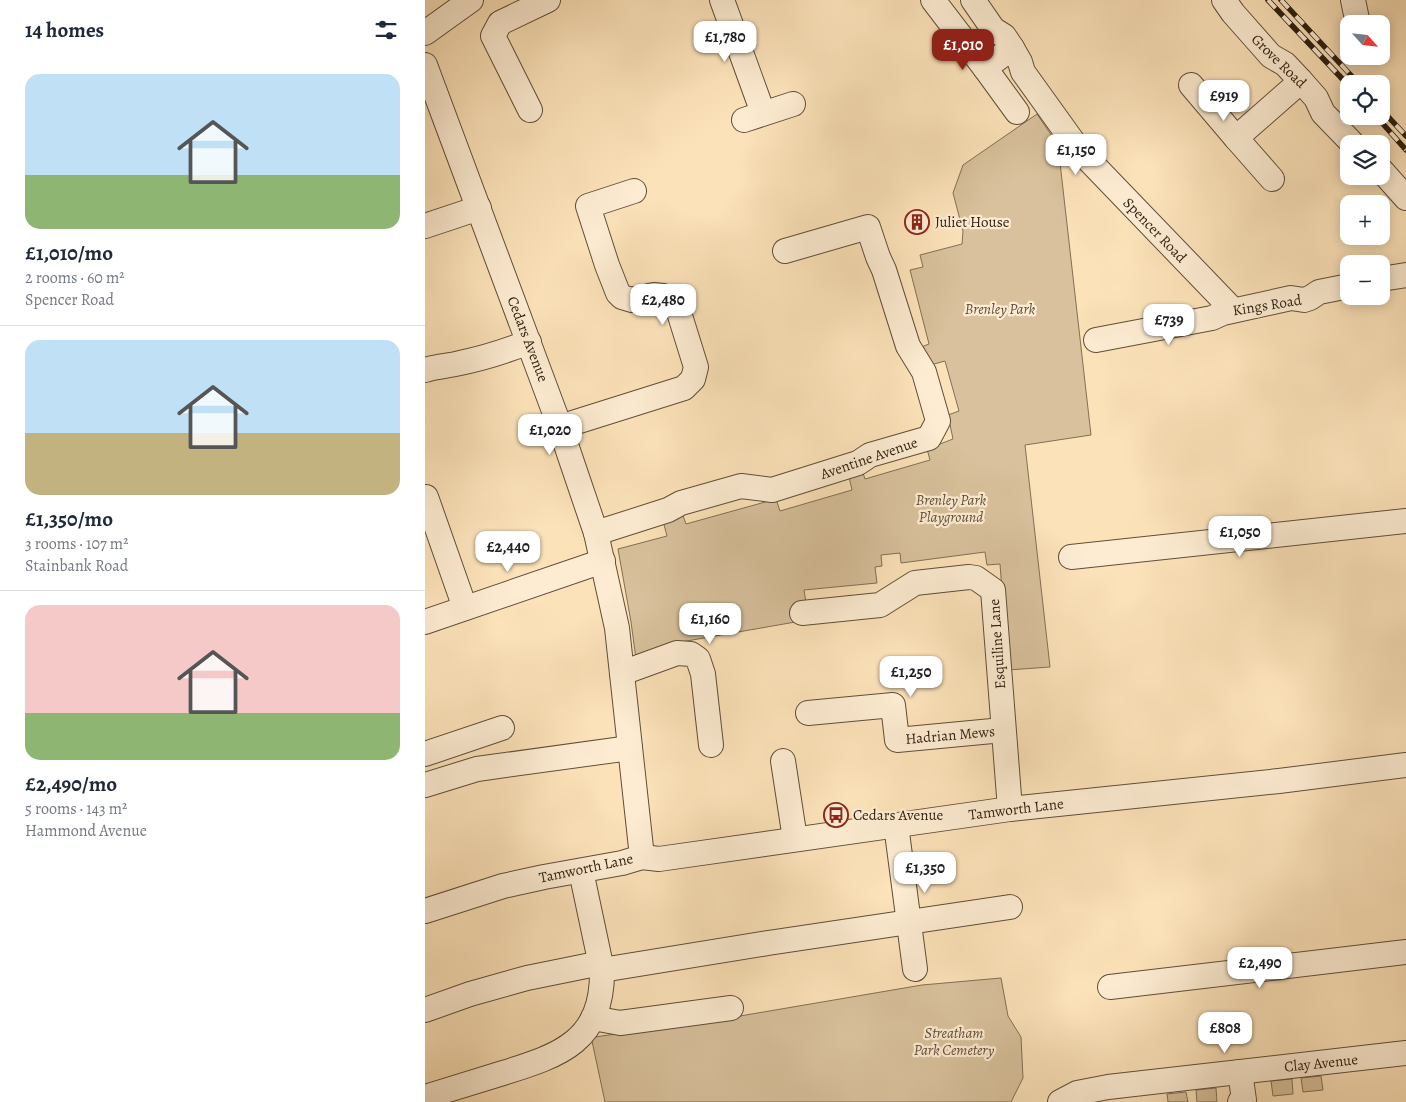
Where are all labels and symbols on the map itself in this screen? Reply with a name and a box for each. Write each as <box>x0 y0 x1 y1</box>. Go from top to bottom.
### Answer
north arrow <box>1340 15 1390 65</box>
pin: £1,780 <box>684 20 766 63</box>
pin: £1,010 <box>922 28 1004 71</box>
street label: Grove Road <box>1247 30 1312 93</box>
pin: £919 <box>1194 80 1254 122</box>
pin: £1,150 <box>1035 134 1117 176</box>
street label: Spencer Road <box>1119 193 1192 268</box>
building icon: Juliet House <box>904 209 930 235</box>
place label: Juliet House <box>935 212 1010 232</box>
pin: £2,480 <box>622 284 704 326</box>
street label: Kings Road <box>1231 290 1304 320</box>
street label: Cedars Avenue <box>502 293 554 385</box>
park label: Brenley Park <box>965 299 1036 319</box>
pin: £739 <box>1139 304 1199 346</box>
pin: £1,020 <box>509 414 591 456</box>
street label: Aventine Avenue <box>817 432 921 484</box>
park label: Brenley Park Playground <box>916 490 987 527</box>
pin: £1,050 <box>1199 516 1281 558</box>
pin: £2,440 <box>467 530 549 573</box>
street label: Esquiline Lane <box>984 598 1010 690</box>
pin: £1,160 <box>669 602 751 645</box>
pin: £1,250 <box>870 656 952 698</box>
street label: Hadrian Mews <box>904 721 996 749</box>
street label: Tamworth Lane <box>967 793 1065 825</box>
bus stop icon: Cedars Avenue <box>823 802 849 828</box>
place label: Cedars Avenue <box>853 805 944 825</box>
street label: Tamworth Lane <box>537 848 635 888</box>
pin: £1,350 <box>884 852 966 894</box>
pin: £2,490 <box>1219 946 1301 989</box>
pin: £808 <box>1195 1012 1255 1054</box>
park label: Streatham Park Cemetery <box>914 1023 995 1060</box>
street label: Clay Avenue <box>1283 1049 1359 1077</box>

